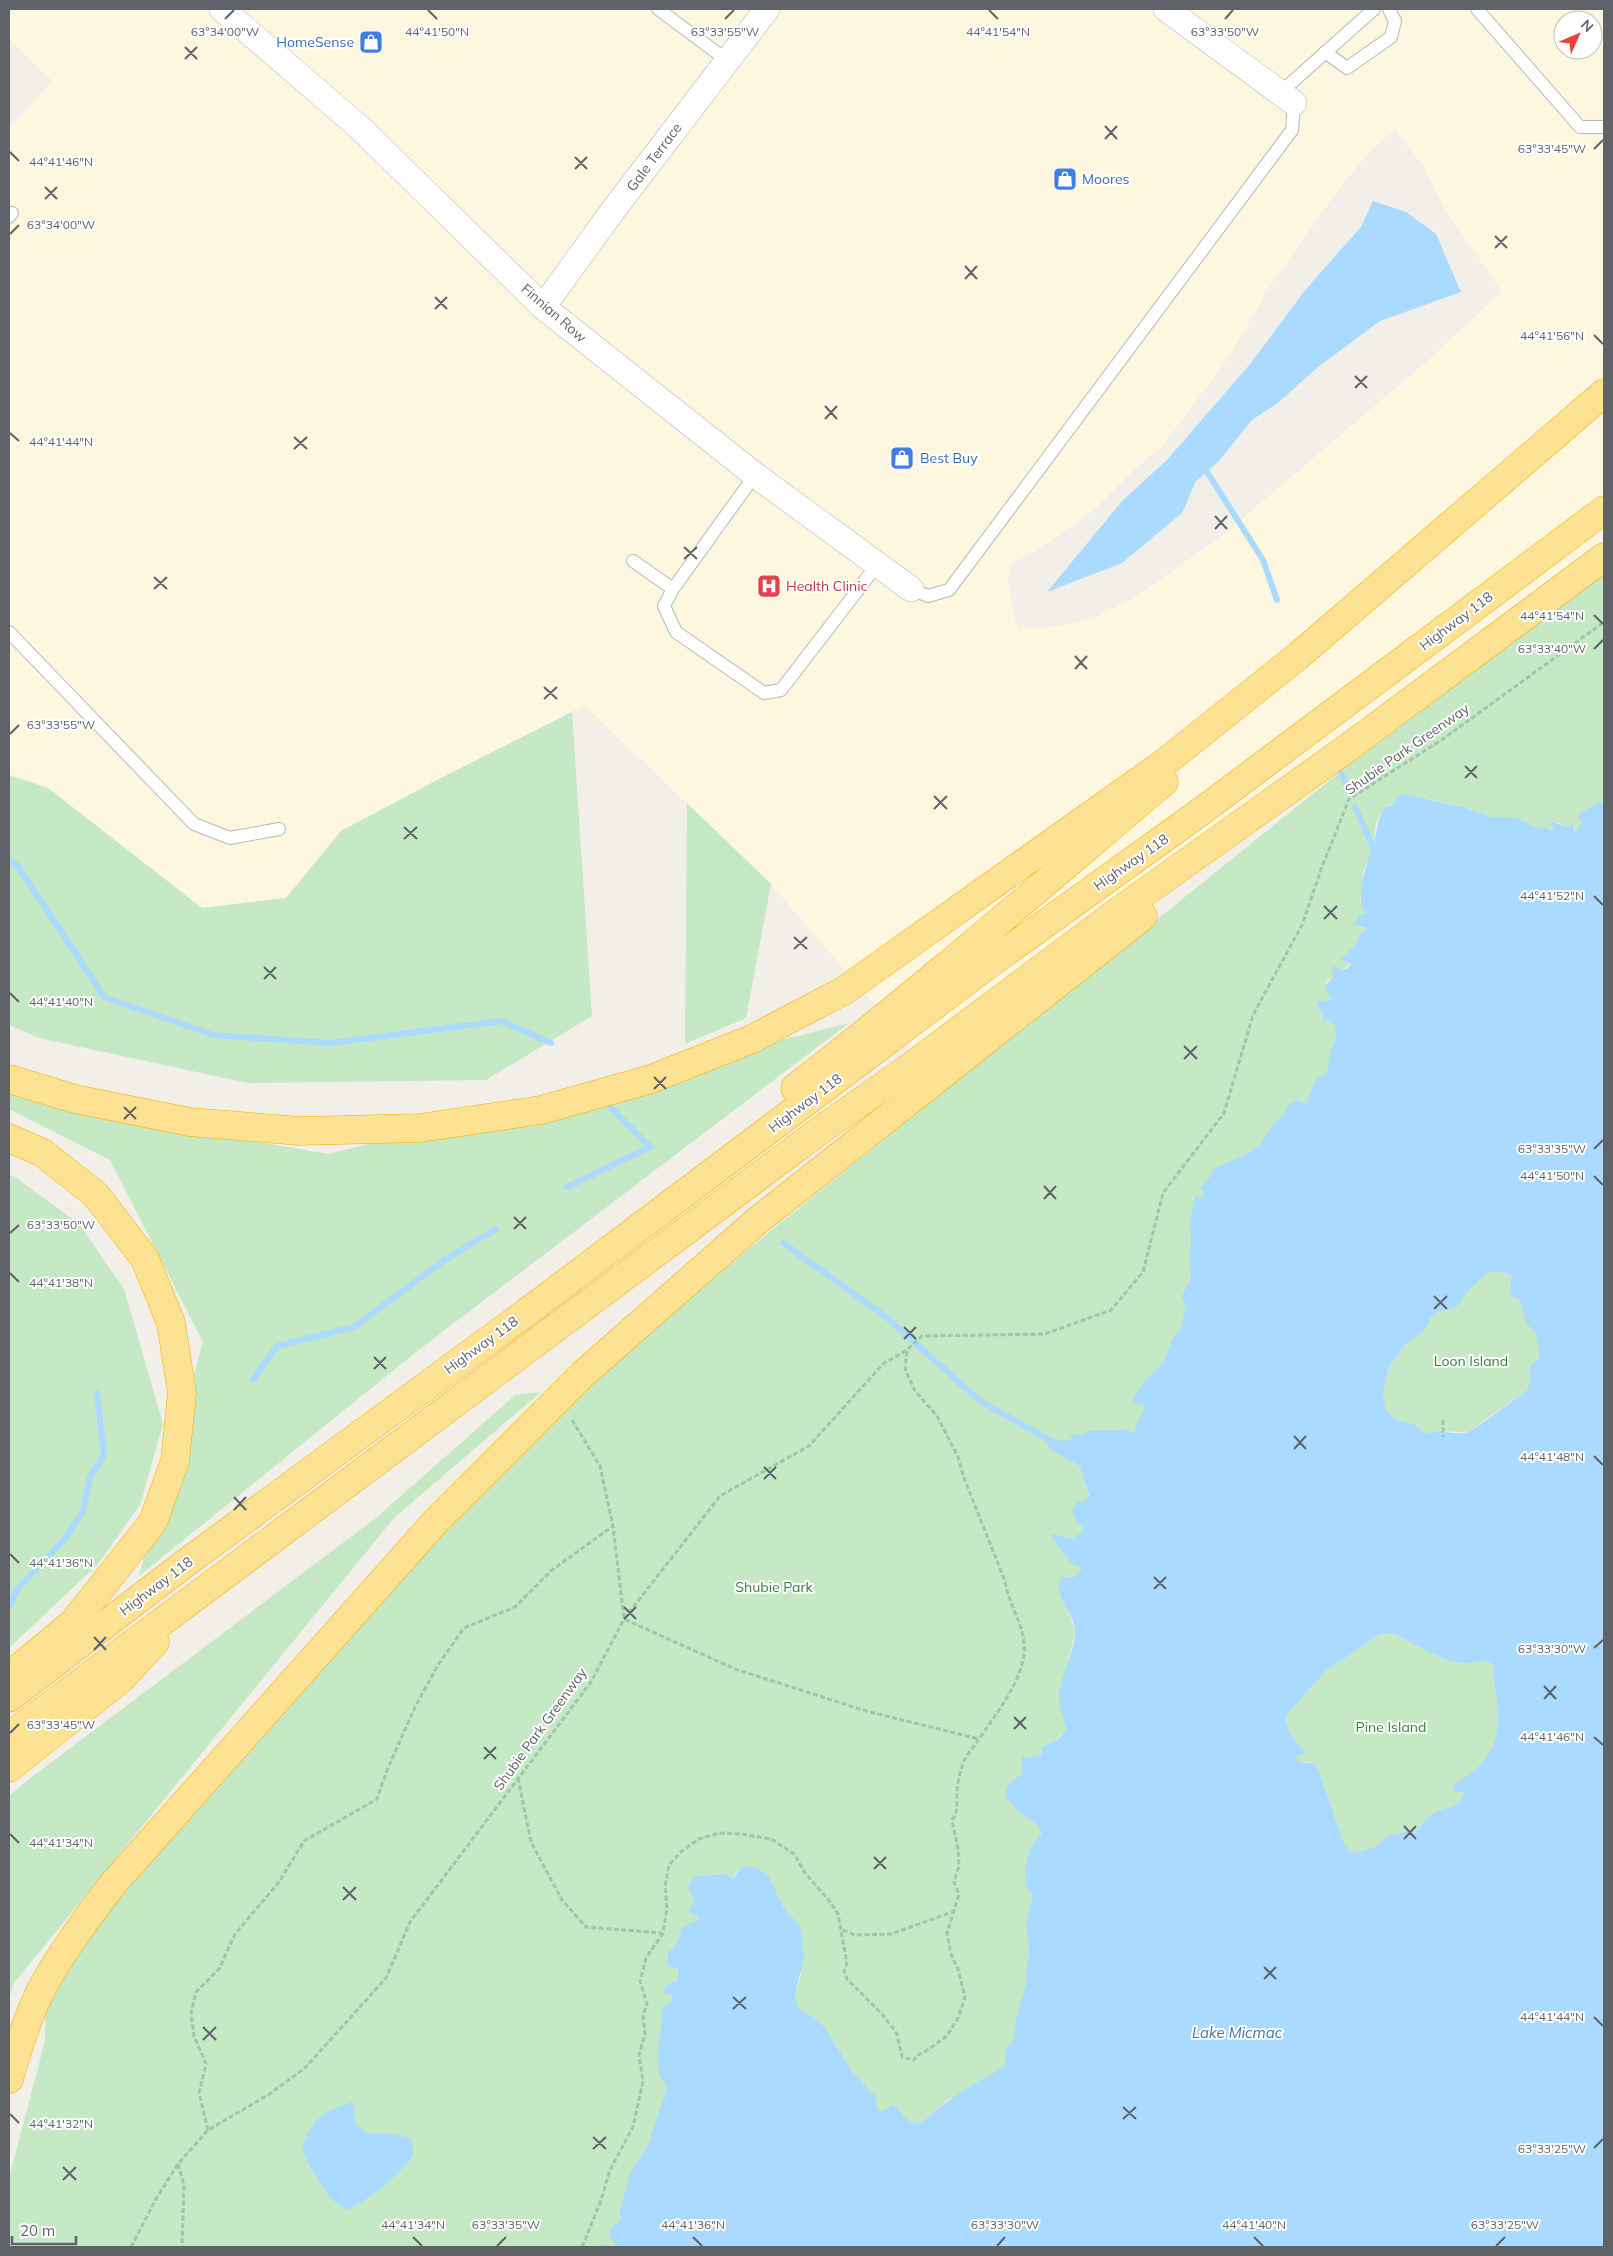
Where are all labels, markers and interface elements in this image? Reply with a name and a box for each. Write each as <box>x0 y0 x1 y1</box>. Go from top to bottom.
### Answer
north arrow <box>1553 10 1603 60</box>
text: N <box>1577 16 1597 36</box>
text: 63°34'00"W <box>191 24 259 39</box>
text: 44°41'50"N <box>405 24 469 39</box>
text: 63°33'55"W <box>691 24 759 39</box>
text: 44°41'54"N <box>966 24 1030 39</box>
text: 63°33'50"W <box>1191 24 1259 39</box>
shop icon: HomeSense <box>358 29 384 55</box>
place label: HomeSense <box>276 33 354 51</box>
street label: Gale Terrace <box>622 119 686 195</box>
text: 63°33'45"W <box>1518 141 1586 156</box>
text: 44°41'46"N <box>29 154 93 169</box>
shop icon: Moores <box>1052 166 1078 192</box>
place label: Moores <box>1082 170 1130 188</box>
text: 63°34'00"W <box>27 217 95 232</box>
street label: Finnian Row <box>518 280 590 346</box>
text: 44°41'56"N <box>1520 328 1584 343</box>
text: 44°41'44"N <box>29 434 93 449</box>
shop icon: Best Buy <box>889 445 915 471</box>
place label: Best Buy <box>920 449 978 467</box>
hospital icon: Health Clinic <box>756 573 782 599</box>
place label: Health Clinic <box>786 577 868 595</box>
street label: Highway 118 <box>1416 588 1496 654</box>
text: 44°41'54"N <box>1520 608 1584 623</box>
text: 63°33'40"W <box>1518 641 1586 656</box>
street label: Shubie Park Greenway <box>1341 699 1473 799</box>
text: 63°33'55"W <box>27 717 95 732</box>
street label: Highway 118 <box>1090 830 1172 894</box>
text: 44°41'52"N <box>1520 888 1584 903</box>
text: 44°41'40"N <box>29 994 93 1009</box>
street label: Highway 118 <box>765 1070 845 1136</box>
text: 63°33'35"W <box>1518 1141 1586 1156</box>
text: 44°41'50"N <box>1520 1168 1584 1183</box>
text: 63°33'50"W <box>27 1217 95 1232</box>
text: 44°41'38"N <box>29 1275 93 1290</box>
street label: Highway 118 <box>440 1312 522 1378</box>
park label: Loon Island <box>1434 1352 1508 1370</box>
text: 44°41'48"N <box>1520 1449 1584 1464</box>
street label: Highway 118 <box>116 1553 196 1619</box>
text: 44°41'36"N <box>29 1555 93 1570</box>
park label: Shubie Park <box>735 1578 814 1596</box>
text: 63°33'30"W <box>1518 1641 1586 1656</box>
street label: Shubie Park Greenway <box>489 1664 591 1794</box>
text: 63°33'45"W <box>27 1717 95 1732</box>
park label: Pine Island <box>1356 1718 1426 1736</box>
text: 44°41'46"N <box>1520 1729 1584 1744</box>
text: 44°41'34"N <box>29 1835 93 1850</box>
text: 44°41'44"N <box>1520 2009 1584 2024</box>
water label: Lake Micmac <box>1192 2023 1283 2042</box>
text: 44°41'32"N <box>29 2116 93 2131</box>
text: 63°33'25"W <box>1518 2141 1586 2156</box>
scale bar <box>12 2214 76 2246</box>
text: 44°41'34"N <box>381 2217 445 2232</box>
text: 63°33'35"W <box>472 2217 540 2232</box>
text: 44°41'36"N <box>661 2217 725 2232</box>
text: 63°33'30"W <box>971 2217 1039 2232</box>
text: 44°41'40"N <box>1222 2217 1286 2232</box>
text: 63°33'25"W <box>1471 2217 1539 2232</box>
text: 20 m <box>20 2221 55 2240</box>

